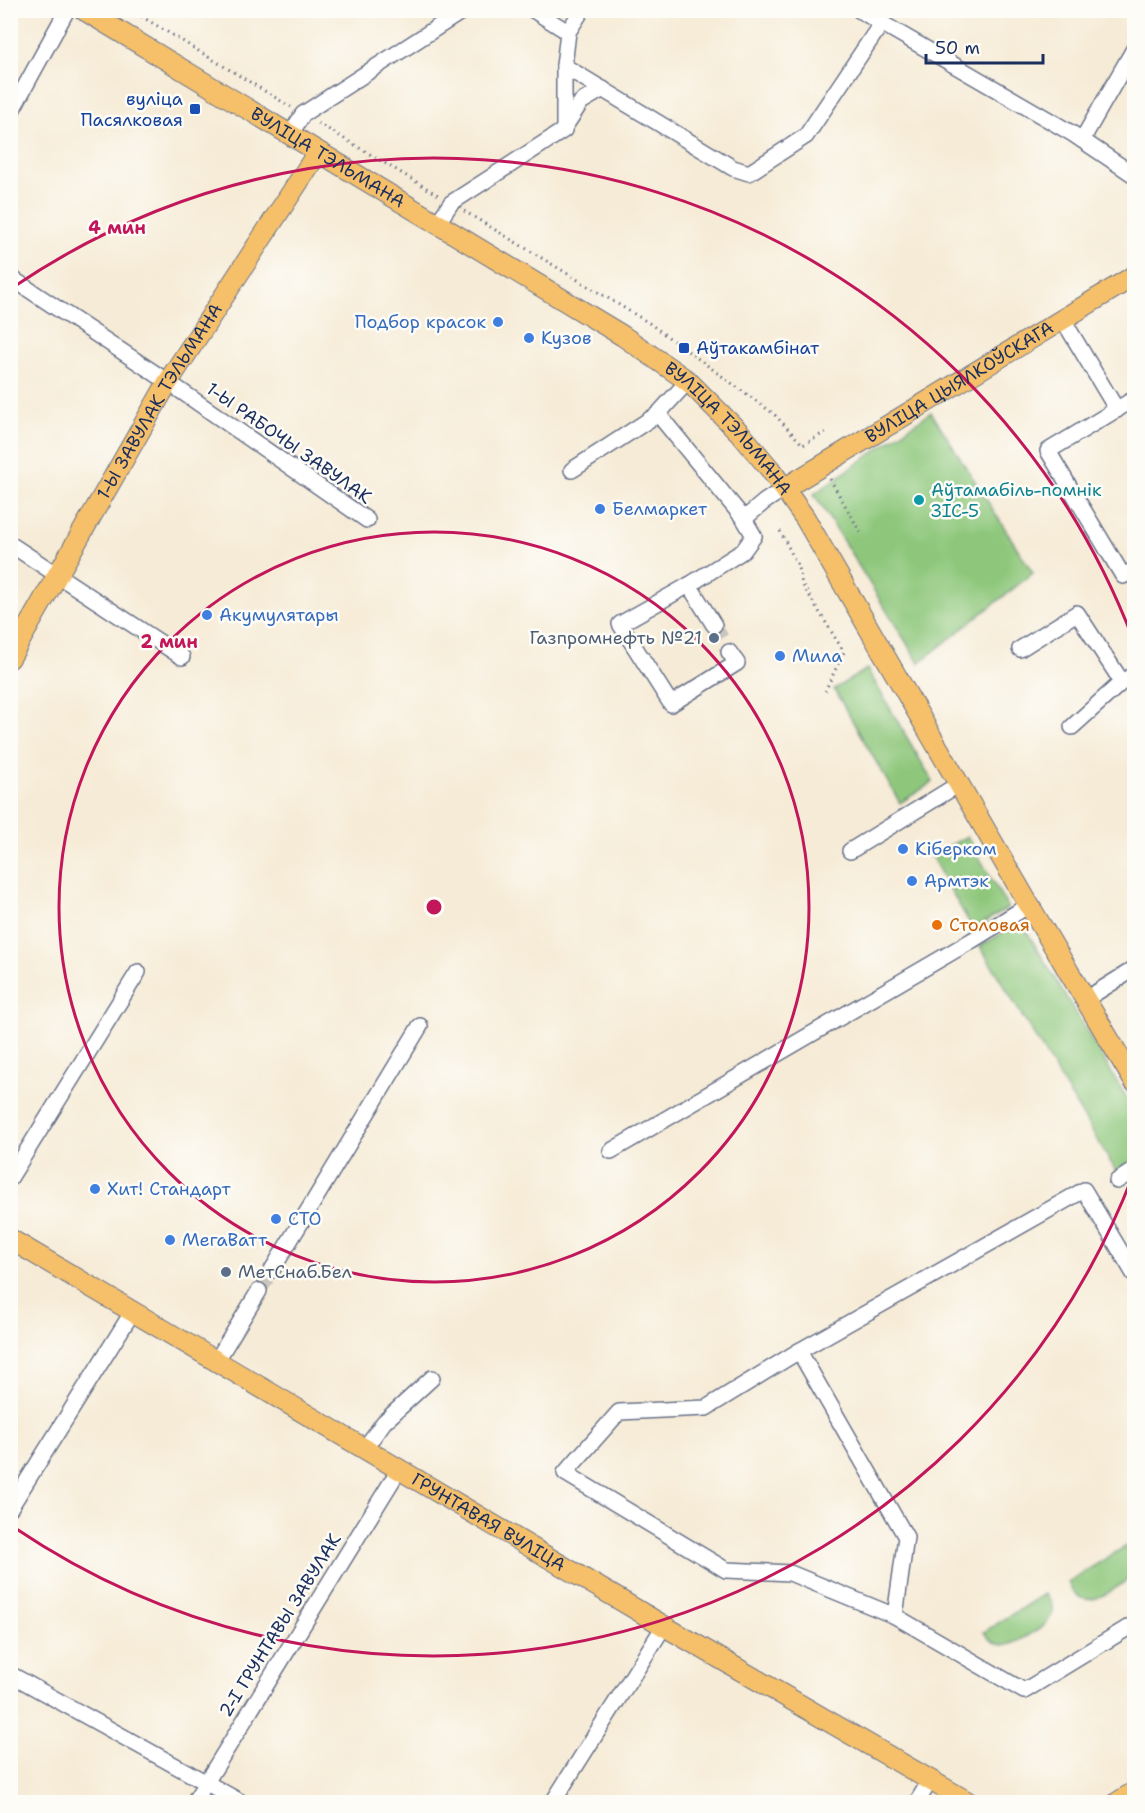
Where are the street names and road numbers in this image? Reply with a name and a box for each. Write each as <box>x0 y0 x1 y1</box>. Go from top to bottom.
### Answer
street label: ВУЛІЦА ТЭЛЬМАНА <box>246 102 409 213</box>
street label: 1-Ы ЗАВУЛАК ТЭЛЬМАНА <box>91 299 228 504</box>
street label: ВУЛІЦА ЦЫЯЛКОЎСКАГА <box>861 316 1058 449</box>
street label: ВУЛІЦА ТЭЛЬМАНА <box>660 356 797 500</box>
street label: 1-Ы РАБОЧЫ ЗАВУЛАК <box>201 377 377 509</box>
street label: ГРУНТАВАЯ ВУЛІЦА <box>407 1467 570 1577</box>
street label: 2-І ГРУНТАВЫ ЗАВУЛАК <box>214 1528 347 1721</box>

